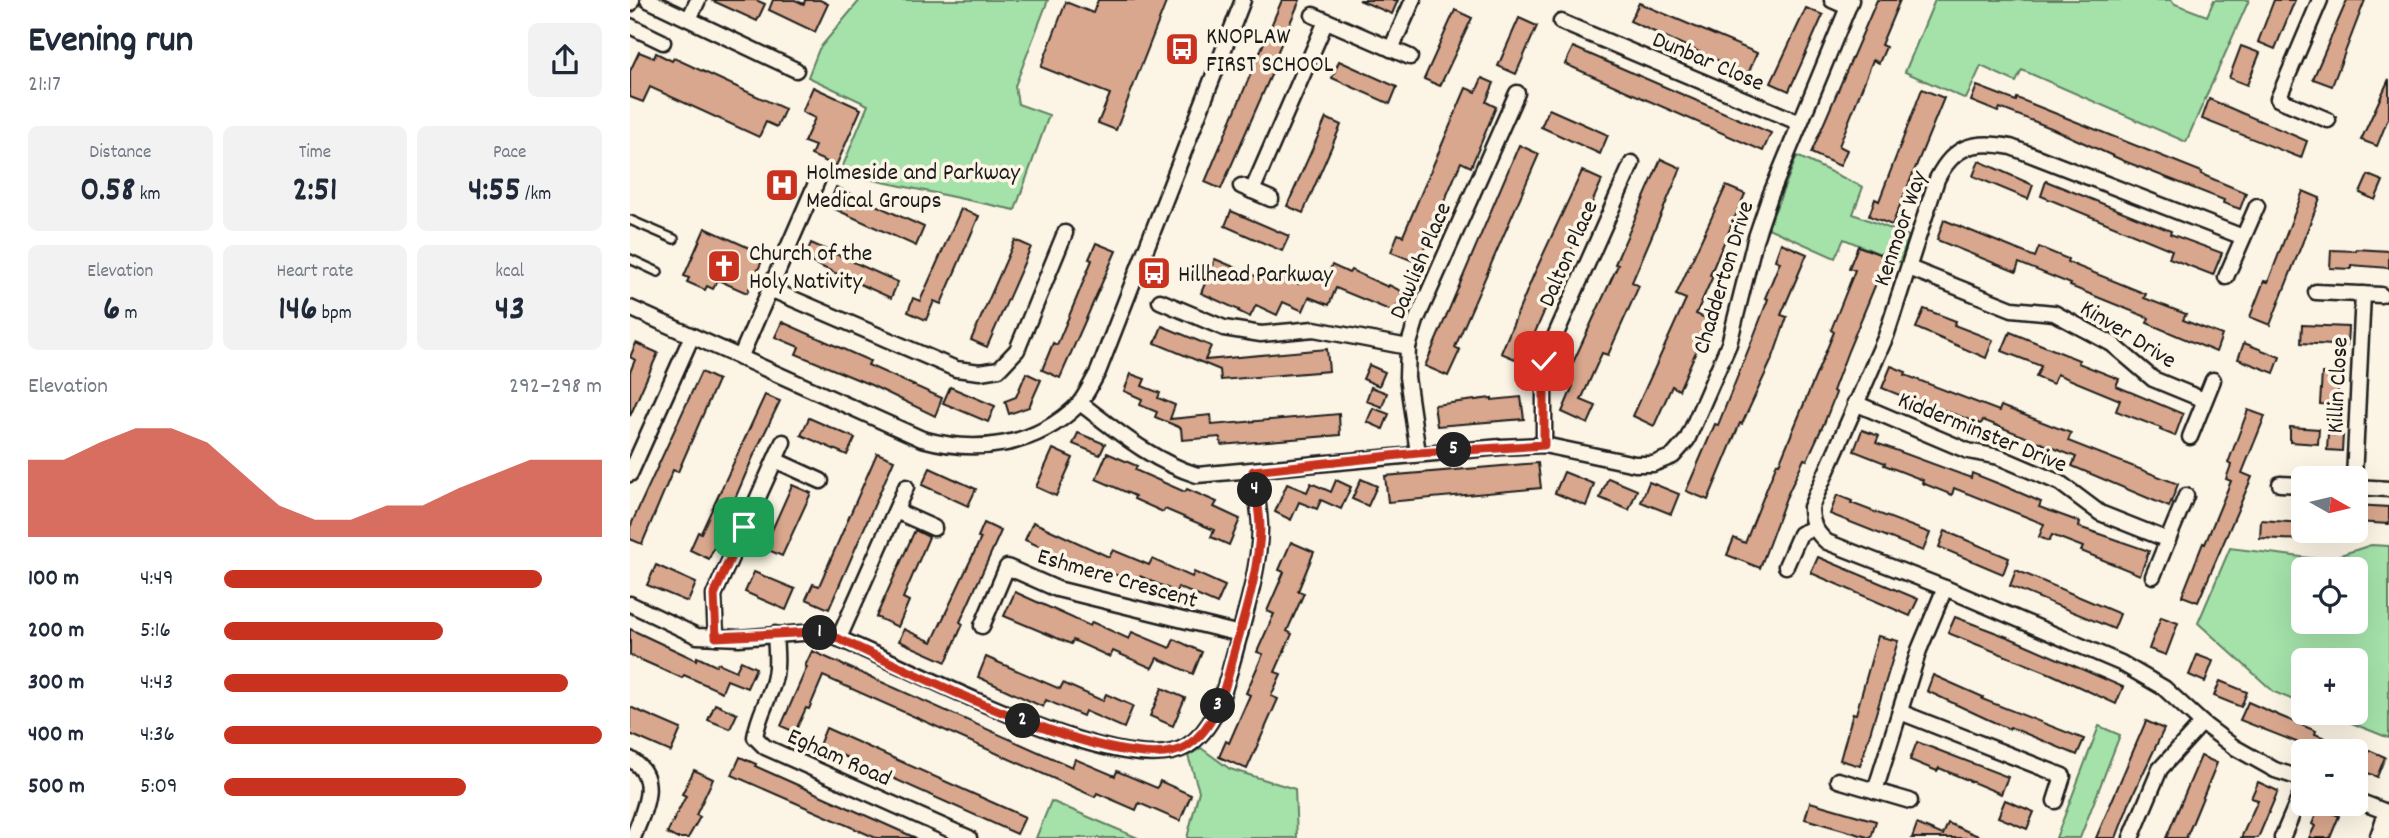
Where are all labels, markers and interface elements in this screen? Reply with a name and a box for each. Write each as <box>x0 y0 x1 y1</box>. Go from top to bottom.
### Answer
text: Evening run <box>28 15 193 70</box>
place label: KNOPLAW FIRST SCHOOL <box>1206 21 1334 83</box>
button: share <box>528 23 602 97</box>
street label: Dunbar Close <box>1647 24 1769 102</box>
bus stop icon: KNOPLAW FIRST SCHOOL <box>1163 30 1201 68</box>
text: 21:17 <box>28 69 61 102</box>
text: Distance <box>89 140 151 167</box>
text: Time <box>299 140 331 167</box>
text: Pace <box>493 140 526 167</box>
place label: Holmeside and Parkway Medical Groups <box>806 157 1021 219</box>
hospital icon: Holmeside and Parkway Medical Groups <box>763 166 801 204</box>
street label: Kenmoor Way <box>1866 166 1938 291</box>
text: 0.58 <box>80 167 135 217</box>
text: 2:51 <box>293 167 337 217</box>
text: 4:55 <box>468 167 521 217</box>
text: km <box>135 182 161 209</box>
text: /km <box>521 182 551 209</box>
street label: Dalton Place <box>1531 195 1608 313</box>
street label: Chadderton Drive <box>1685 197 1764 359</box>
street label: Dawlish Place <box>1382 198 1462 325</box>
place label: Church of the Holy Nativity <box>749 238 872 300</box>
church icon: Church of the Holy Nativity <box>705 247 743 285</box>
bus stop icon: Hillhead Parkway <box>1135 254 1173 292</box>
text: Elevation <box>87 259 153 286</box>
text: Heart rate <box>277 259 353 286</box>
text: kcal <box>495 259 524 286</box>
place label: Hillhead Parkway <box>1178 259 1334 293</box>
text: 6 <box>103 286 120 336</box>
text: 146 <box>278 286 317 336</box>
text: 43 <box>495 286 525 336</box>
street label: Kinver Drive <box>2073 293 2182 379</box>
text: m <box>120 301 138 328</box>
text: bpm <box>317 301 352 328</box>
pin <box>1514 331 1574 391</box>
street label: Killin Close <box>2319 336 2359 434</box>
icon: check <box>1525 342 1563 380</box>
text: Elevation <box>28 371 108 404</box>
text: 292–298 m <box>509 371 602 404</box>
street label: Kidderminster Drive <box>1892 384 2072 483</box>
pin: 5 <box>1436 433 1472 468</box>
text: 5 <box>1449 436 1458 463</box>
north arrow <box>2291 466 2368 542</box>
map controls <box>2291 466 2368 816</box>
pin: 4 <box>1238 472 1272 508</box>
text: 4 <box>1251 476 1258 503</box>
pin <box>714 497 774 557</box>
icon: arrive <box>725 508 763 546</box>
street label: Eshmere Crescent <box>1033 541 1202 619</box>
button: locate <box>2291 557 2368 634</box>
text: 100 m <box>28 563 79 596</box>
text: 4:49 <box>140 563 173 596</box>
text: 200 m <box>28 615 84 648</box>
text: 5:16 <box>140 615 171 648</box>
pin: 1 <box>802 616 838 650</box>
text: 1 <box>817 619 822 646</box>
button: + <box>2291 648 2368 725</box>
text: 300 m <box>28 667 84 700</box>
text: 4:43 <box>140 667 173 700</box>
pin: 3 <box>1200 688 1236 724</box>
text: 3 <box>1213 692 1222 719</box>
pin: 2 <box>1006 704 1040 738</box>
text: 2 <box>1018 707 1027 734</box>
text: 400 m <box>28 719 84 752</box>
text: 4:36 <box>140 719 175 752</box>
street label: Egham Road <box>781 721 896 797</box>
button: − <box>2291 739 2368 816</box>
text: 500 m <box>28 771 85 804</box>
text: 5:09 <box>140 771 178 804</box>

